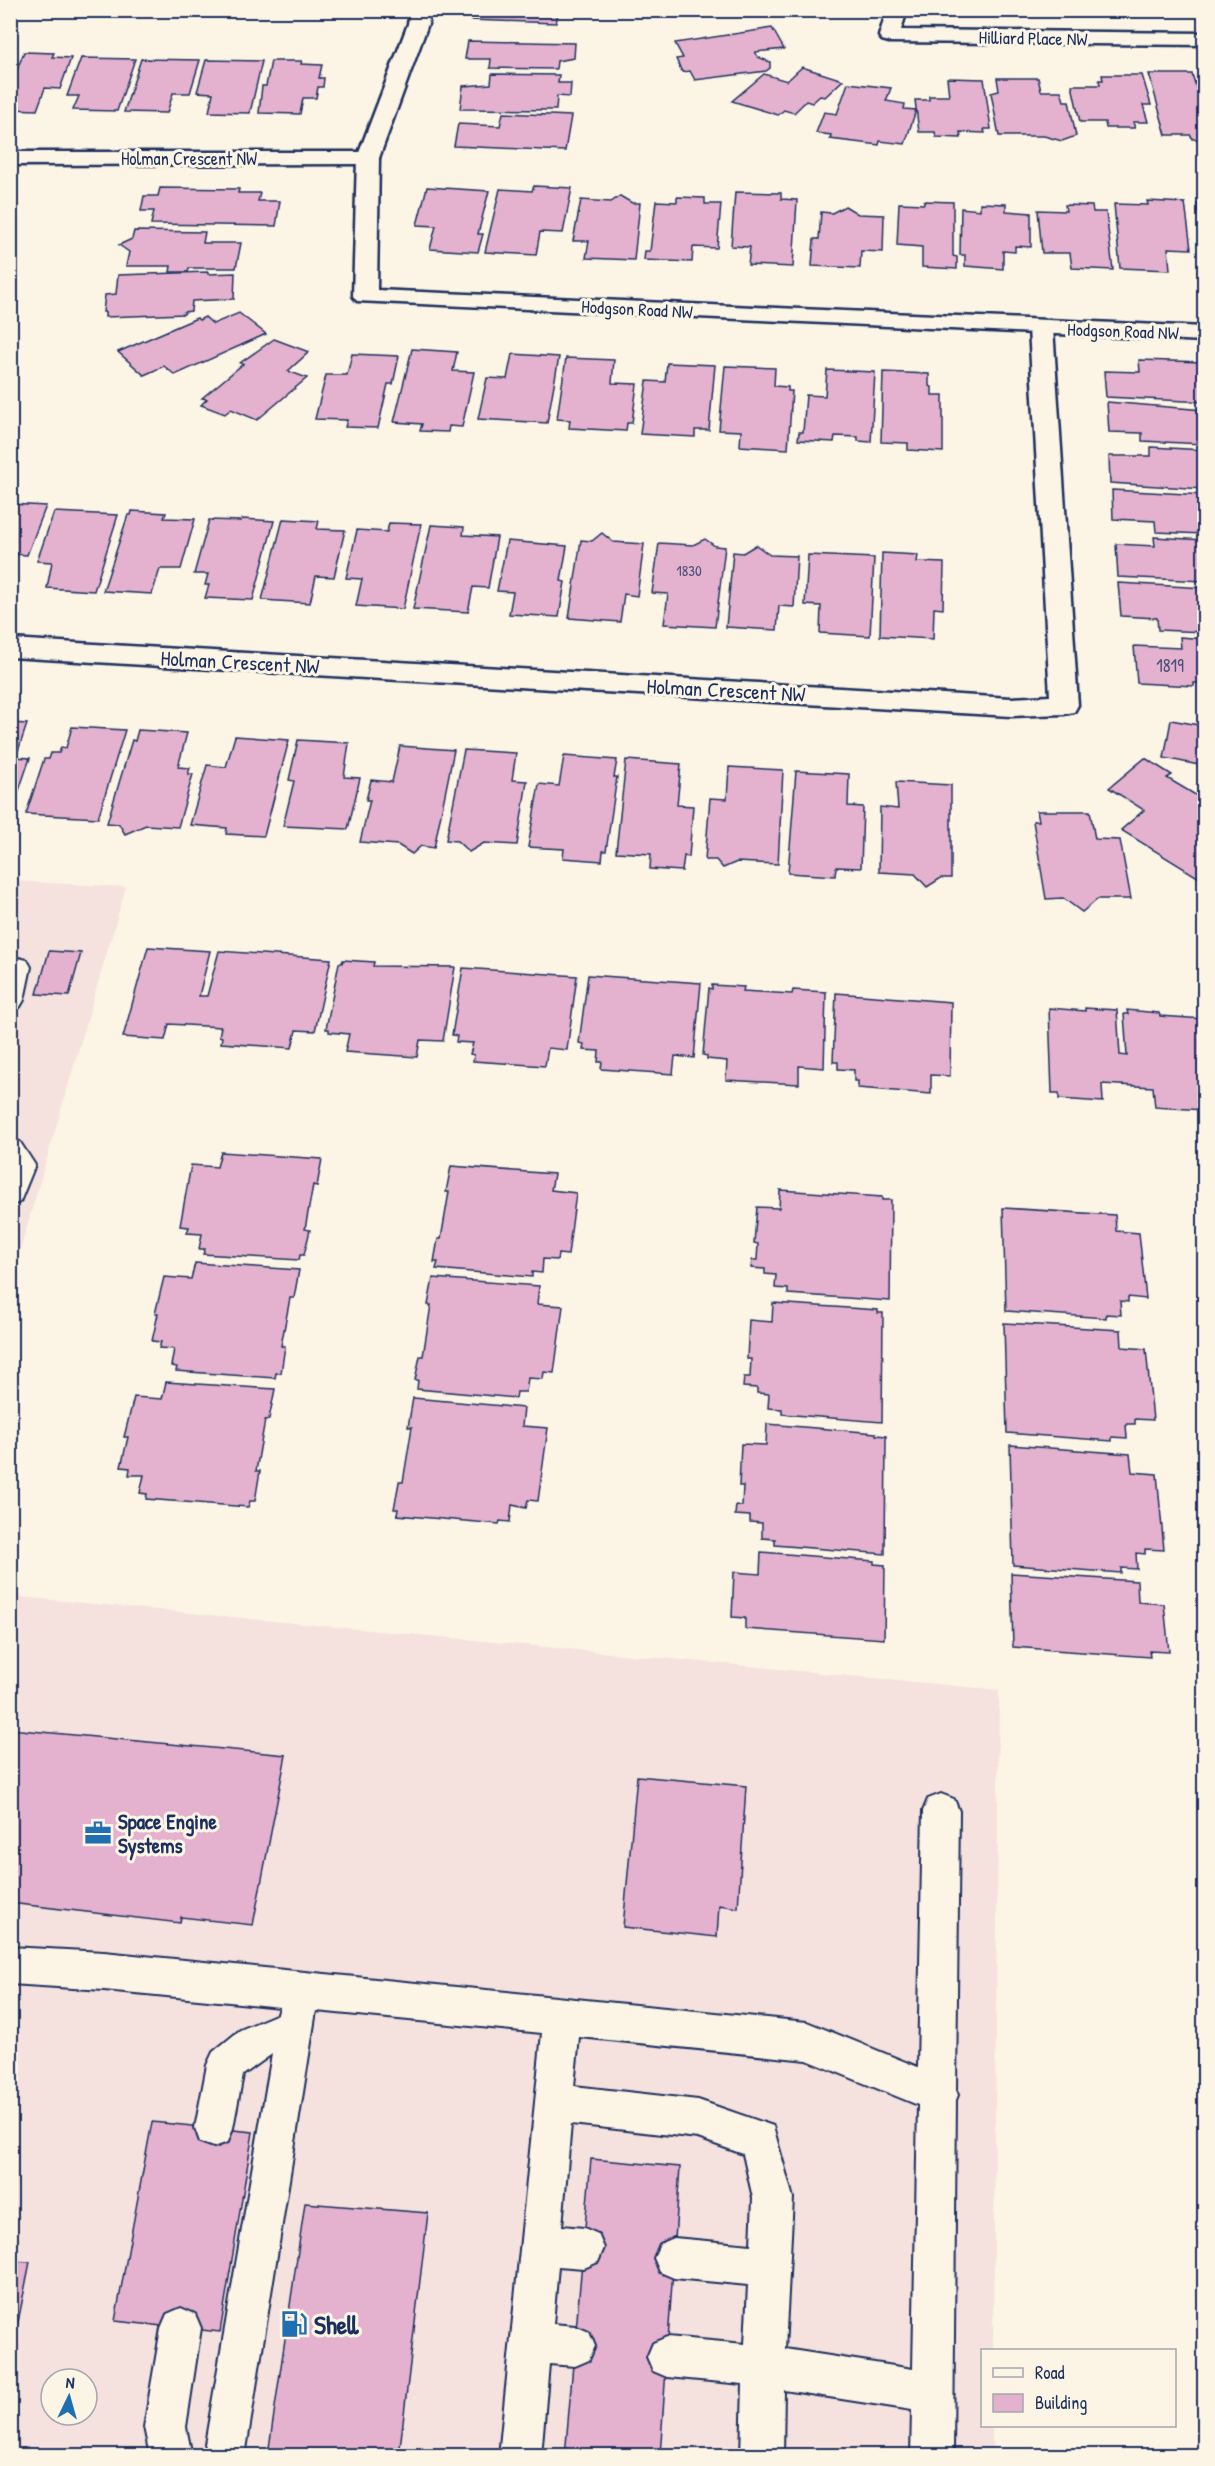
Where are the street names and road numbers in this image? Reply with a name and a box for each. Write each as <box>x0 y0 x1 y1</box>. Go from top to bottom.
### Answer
street label: Hilliard Place NW <box>978 25 1088 51</box>
street label: Holman Crescent NW <box>121 146 257 171</box>
street label: Hodgson Road NW <box>581 294 693 324</box>
street label: Hodgson Road NW <box>1067 317 1179 345</box>
street label: Holman Crescent NW <box>160 643 320 681</box>
street label: Holman Crescent NW <box>646 671 806 709</box>

